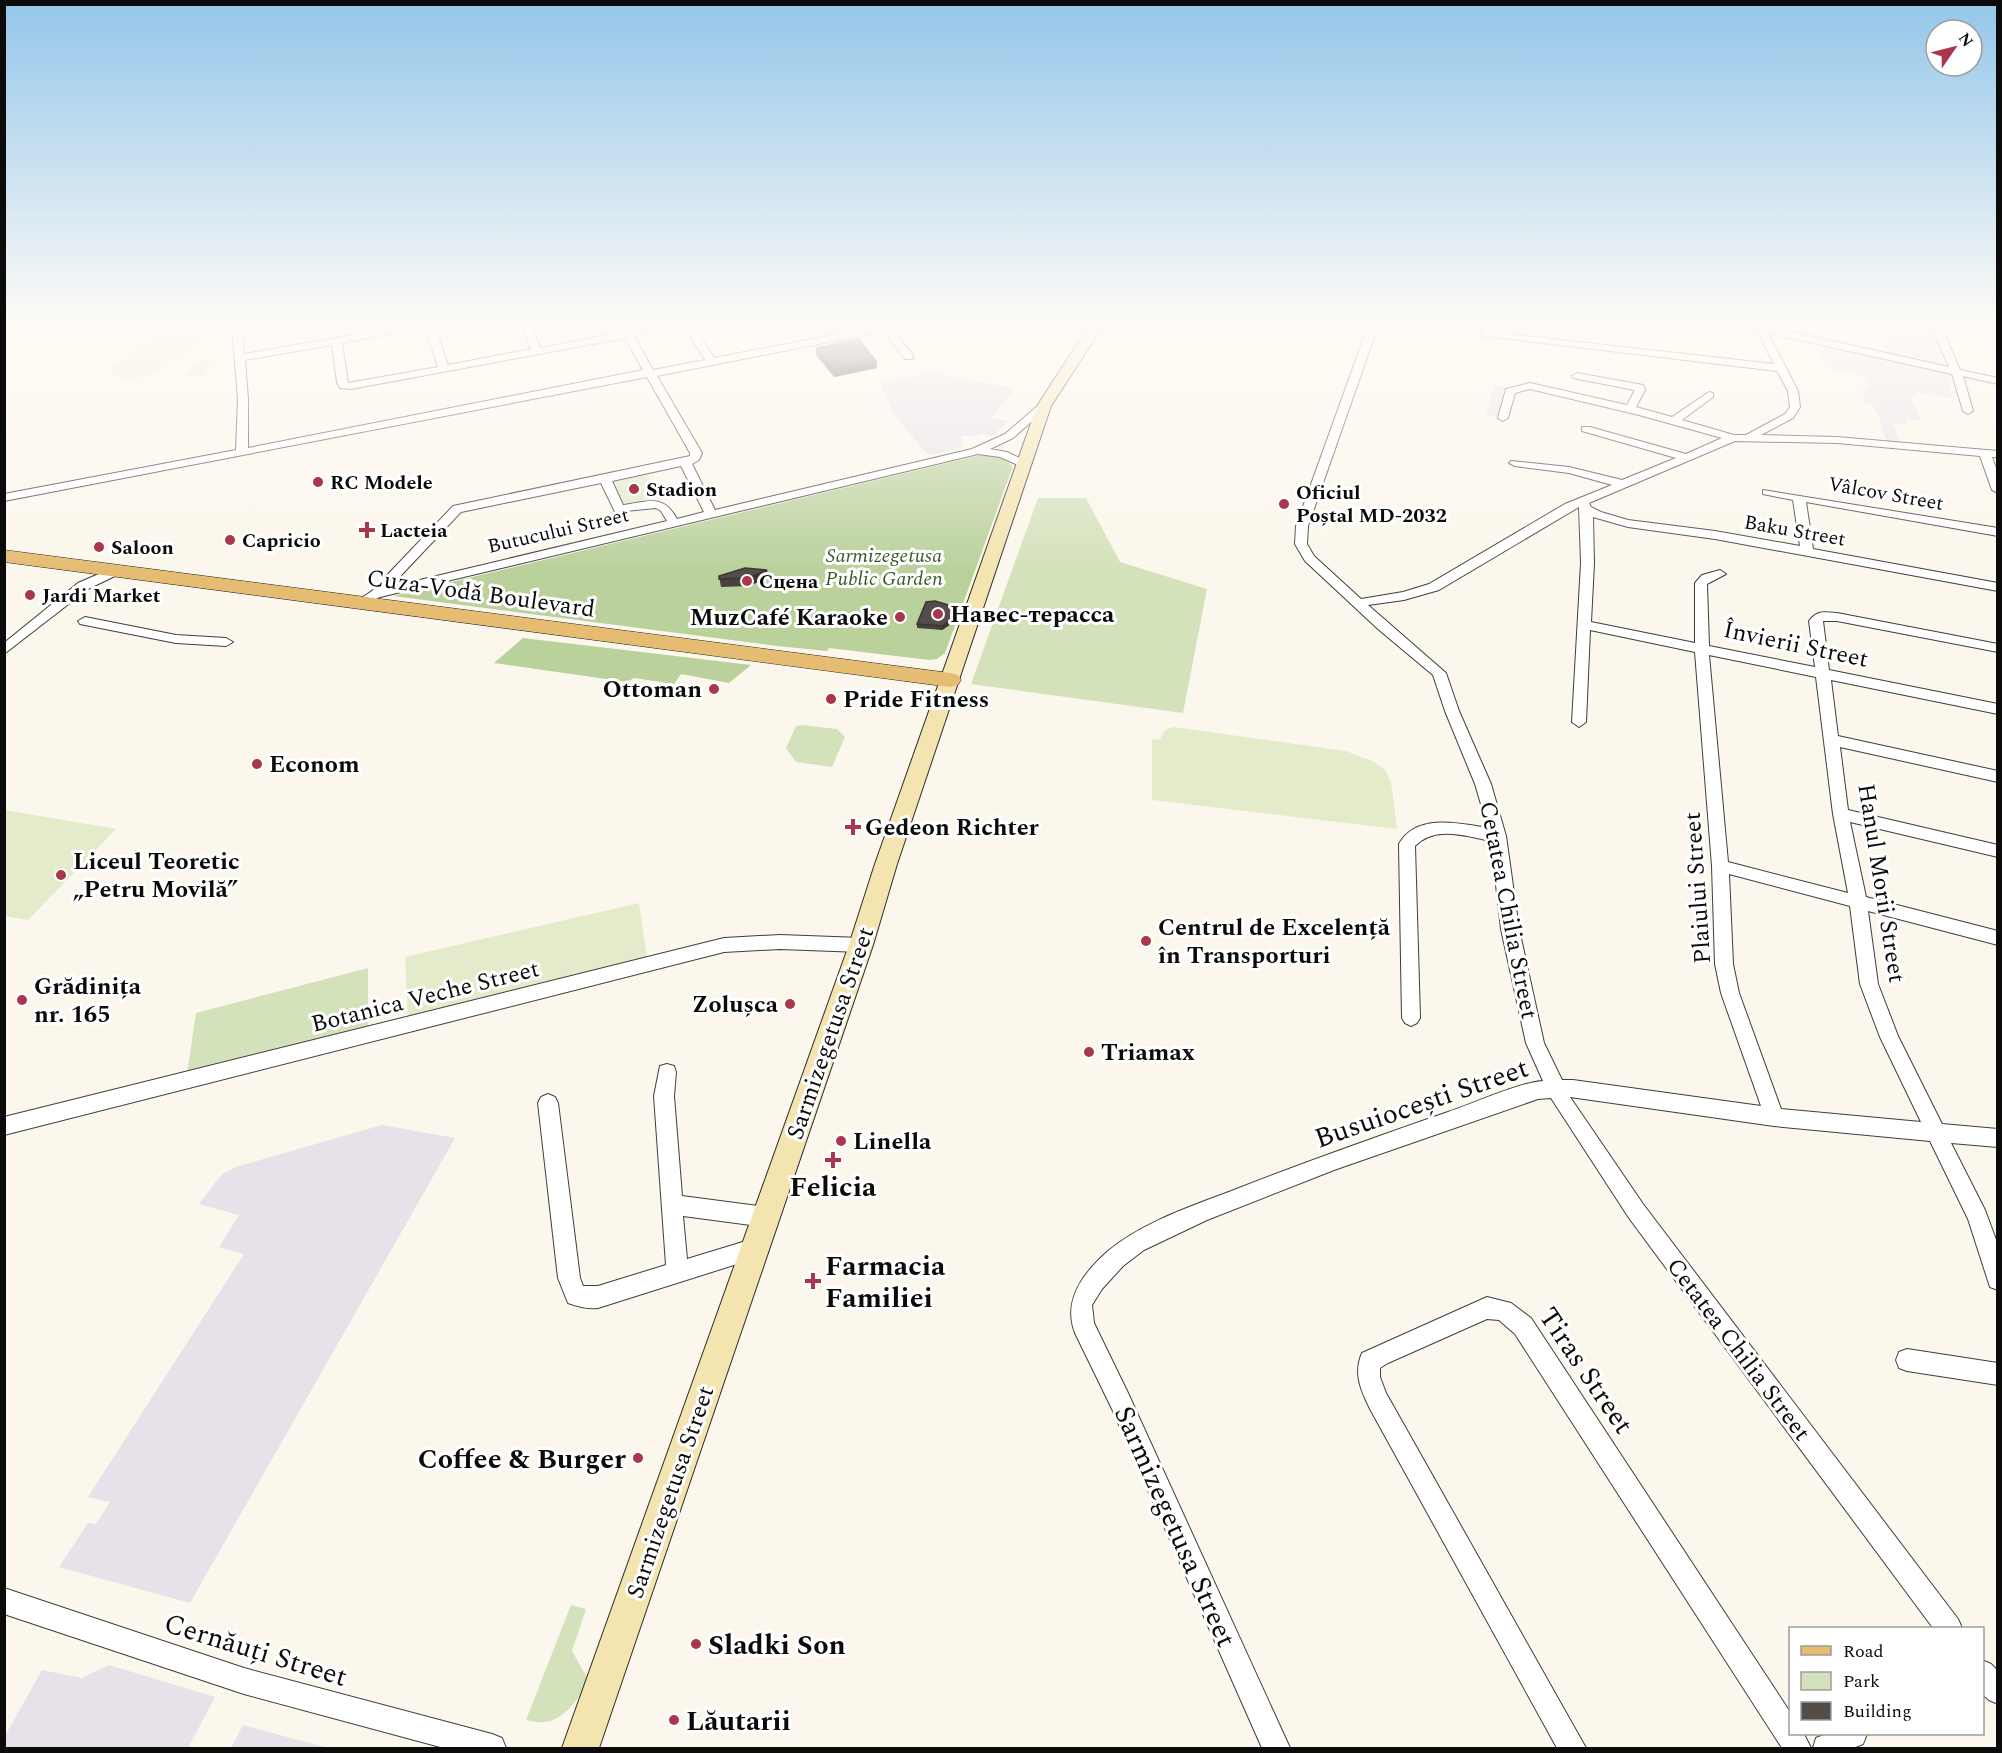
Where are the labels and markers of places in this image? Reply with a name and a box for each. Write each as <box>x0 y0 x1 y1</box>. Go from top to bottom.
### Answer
place label: RC Modele <box>330 468 433 498</box>
marker: RC Modele <box>311 475 325 489</box>
place label: Stadion <box>646 475 717 505</box>
place label: Oficiul Poștal MD-2032 <box>1296 478 1447 531</box>
marker: Stadion <box>627 482 641 496</box>
marker: Oficiul Poștal MD-2032 <box>1277 497 1291 511</box>
place label: Lacteia <box>380 516 448 546</box>
marker: Lacteia <box>358 521 376 539</box>
place label: Capricio <box>242 526 321 556</box>
place label: Saloon <box>111 533 174 563</box>
marker: Capricio <box>223 533 237 547</box>
marker: Saloon <box>92 540 106 554</box>
place label: Сцена <box>759 567 819 597</box>
marker: Сцена <box>740 574 754 588</box>
place label: Jardi Market <box>42 581 161 611</box>
marker: Jardi Market <box>23 588 37 602</box>
place label: Навес-терасса <box>950 597 1115 633</box>
place label: MuzCafé Karaoke <box>690 600 888 636</box>
marker: Навес-терасса <box>931 607 945 621</box>
marker: MuzCafé Karaoke <box>893 610 907 624</box>
place label: Ottoman <box>603 672 702 708</box>
marker: Ottoman <box>707 682 721 696</box>
place label: Pride Fitness <box>843 682 989 718</box>
marker: Pride Fitness <box>824 692 838 706</box>
place label: Econom <box>269 747 360 783</box>
marker: Econom <box>250 757 264 771</box>
place label: Gedeon Richter <box>865 810 1040 846</box>
marker: Gedeon Richter <box>846 820 860 834</box>
place label: Liceul Teoretic „Petru Movilă” <box>73 844 240 908</box>
marker: Liceul Teoretic „Petru Movilă” <box>54 868 68 882</box>
place label: Centrul de Excelență în Transporturi <box>1158 910 1391 974</box>
marker: Centrul de Excelență în Transporturi <box>1139 934 1153 948</box>
place label: Grădinița nr. 165 <box>34 969 142 1033</box>
place label: Zolușca <box>692 987 779 1023</box>
marker: Grădinița nr. 165 <box>15 993 29 1007</box>
marker: Zolușca <box>783 997 797 1011</box>
place label: Triamax <box>1101 1035 1195 1071</box>
marker: Triamax <box>1082 1045 1096 1059</box>
place label: Linella <box>853 1124 932 1160</box>
marker: Linella <box>834 1134 848 1148</box>
marker: Felicia <box>826 1153 840 1167</box>
place label: Felicia <box>790 1166 877 1209</box>
place label: Farmacia Familiei <box>825 1245 946 1320</box>
marker: Farmacia Familiei <box>806 1274 820 1288</box>
place label: Coffee & Burger <box>418 1438 626 1481</box>
marker: Coffee & Burger <box>631 1451 645 1465</box>
place label: Sladki Son <box>708 1624 846 1667</box>
marker: Sladki Son <box>689 1637 703 1651</box>
place label: Lăutarii <box>686 1700 791 1743</box>
marker: Lăutarii <box>667 1713 681 1727</box>

